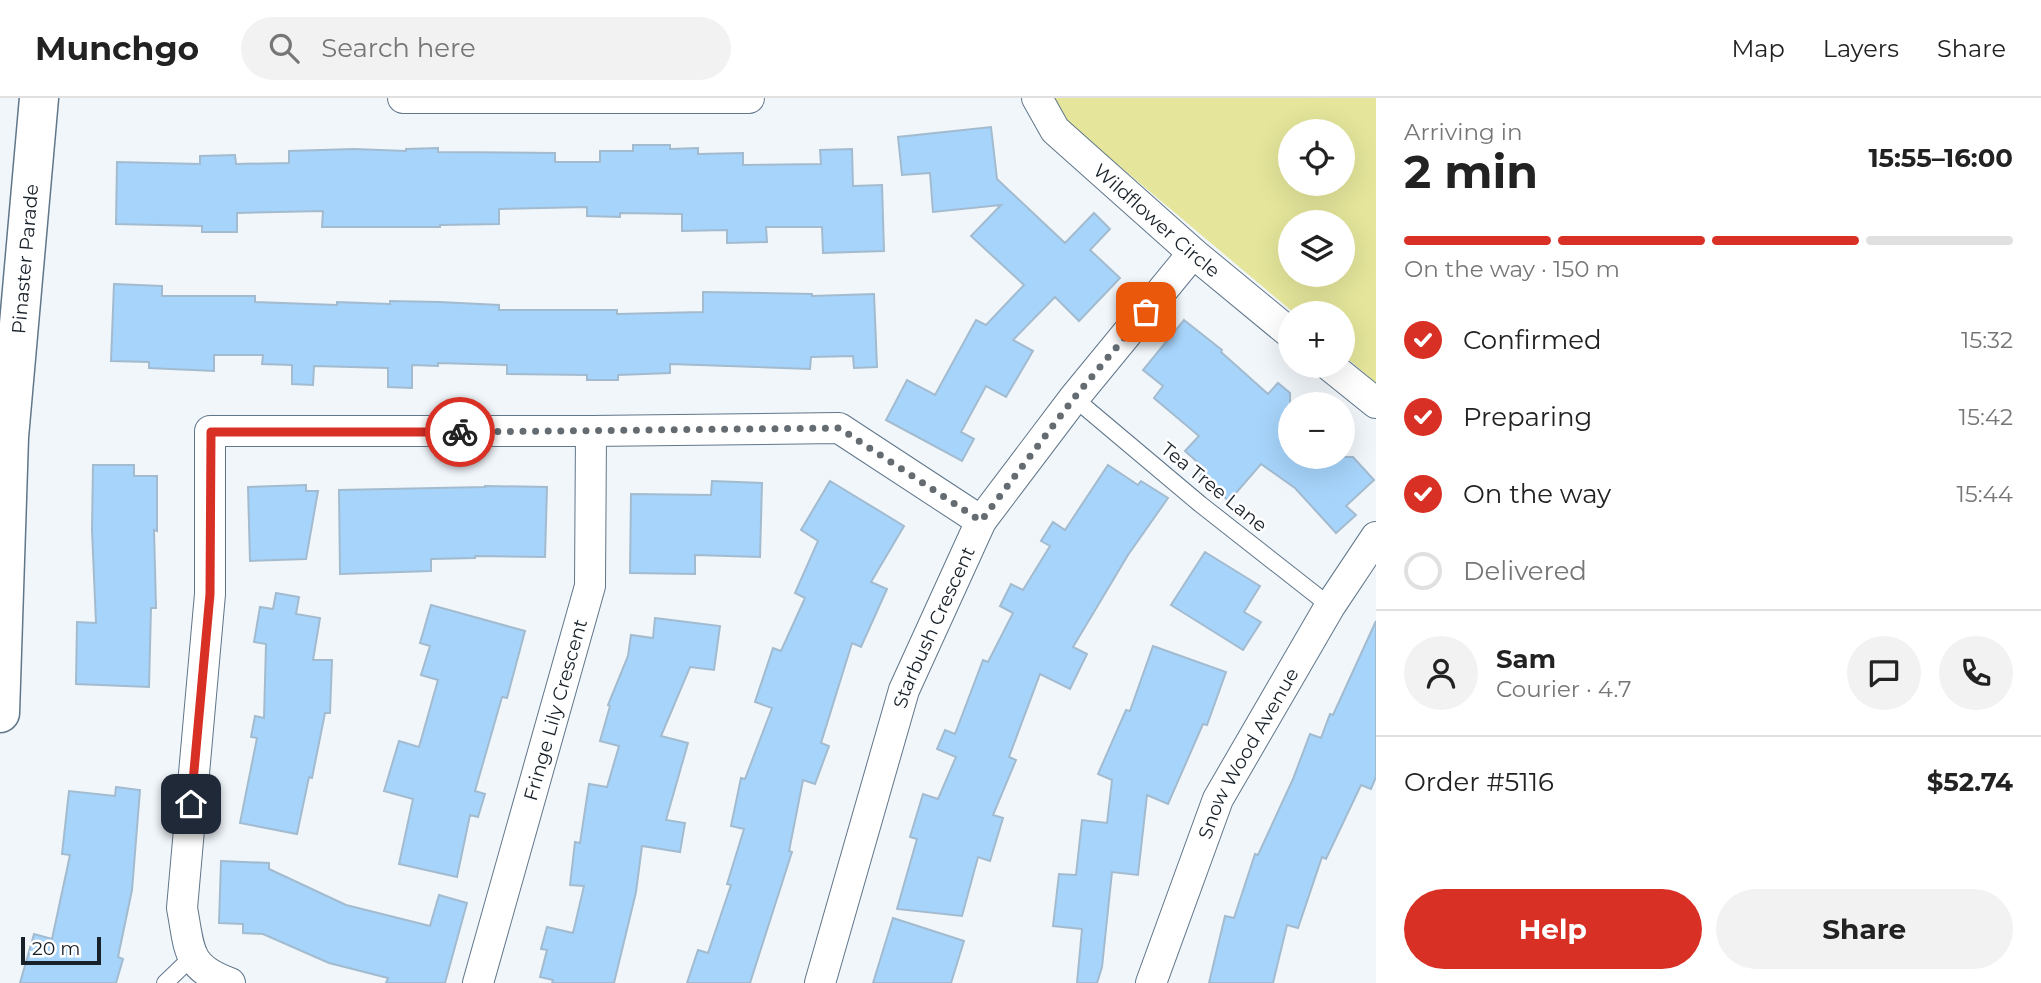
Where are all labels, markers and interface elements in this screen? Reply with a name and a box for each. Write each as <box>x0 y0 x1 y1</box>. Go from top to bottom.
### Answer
search box <box>241 17 731 80</box>
text: Munchgo <box>35 28 199 68</box>
icon: search <box>265 29 303 67</box>
text: Search here <box>321 32 476 64</box>
text: Map <box>1731 34 1785 63</box>
text: Layers <box>1823 34 1899 63</box>
text: Share <box>1937 34 2006 63</box>
text: Arriving in <box>1404 118 1523 146</box>
map controls <box>1278 119 1355 469</box>
button: locate <box>1278 119 1355 196</box>
text: 15:55–16:00 <box>1868 142 2013 174</box>
text: 2 min <box>1404 143 1538 200</box>
street label: Wildflower Circle <box>1089 159 1225 282</box>
street label: Pinaster Parade <box>7 183 43 335</box>
button: layers <box>1278 210 1355 287</box>
text: On the way · 150 m <box>1404 255 1620 283</box>
pin <box>1116 282 1176 342</box>
icon: bag <box>1127 293 1165 331</box>
button: + <box>1278 301 1355 378</box>
icon: check <box>1404 321 1442 359</box>
text: Confirmed <box>1463 324 1602 356</box>
text: 15:32 <box>1961 326 2013 354</box>
button: − <box>1278 392 1355 469</box>
courier <box>425 397 495 467</box>
icon: check <box>1404 398 1442 436</box>
text: Preparing <box>1463 401 1592 433</box>
text: 15:42 <box>1959 403 2013 431</box>
icon: bike <box>441 413 479 451</box>
street label: Tea Tree Lane <box>1156 437 1272 537</box>
icon: check <box>1404 475 1442 513</box>
text: On the way <box>1463 478 1611 510</box>
text: 15:44 <box>1956 480 2013 508</box>
street label: Starbush Crescent <box>888 542 980 711</box>
text: Delivered <box>1463 555 1587 587</box>
street label: Fringe Lily Crescent <box>519 616 592 803</box>
button: person <box>1404 636 1478 710</box>
button: chat <box>1847 636 1921 710</box>
button: phone <box>1939 636 2013 710</box>
text: Sam <box>1496 643 1556 675</box>
street label: Snow Wood Avenue <box>1193 664 1303 842</box>
text: Courier · 4.7 <box>1496 675 1632 703</box>
text: Order #5116 <box>1404 766 1554 798</box>
text: $52.74 <box>1927 766 2013 798</box>
pin <box>161 774 221 834</box>
icon: home <box>172 785 210 823</box>
button: Help <box>1404 889 1702 969</box>
button: Share <box>1716 889 2013 969</box>
scale bar <box>21 934 102 966</box>
text: 20 m <box>32 937 80 960</box>

